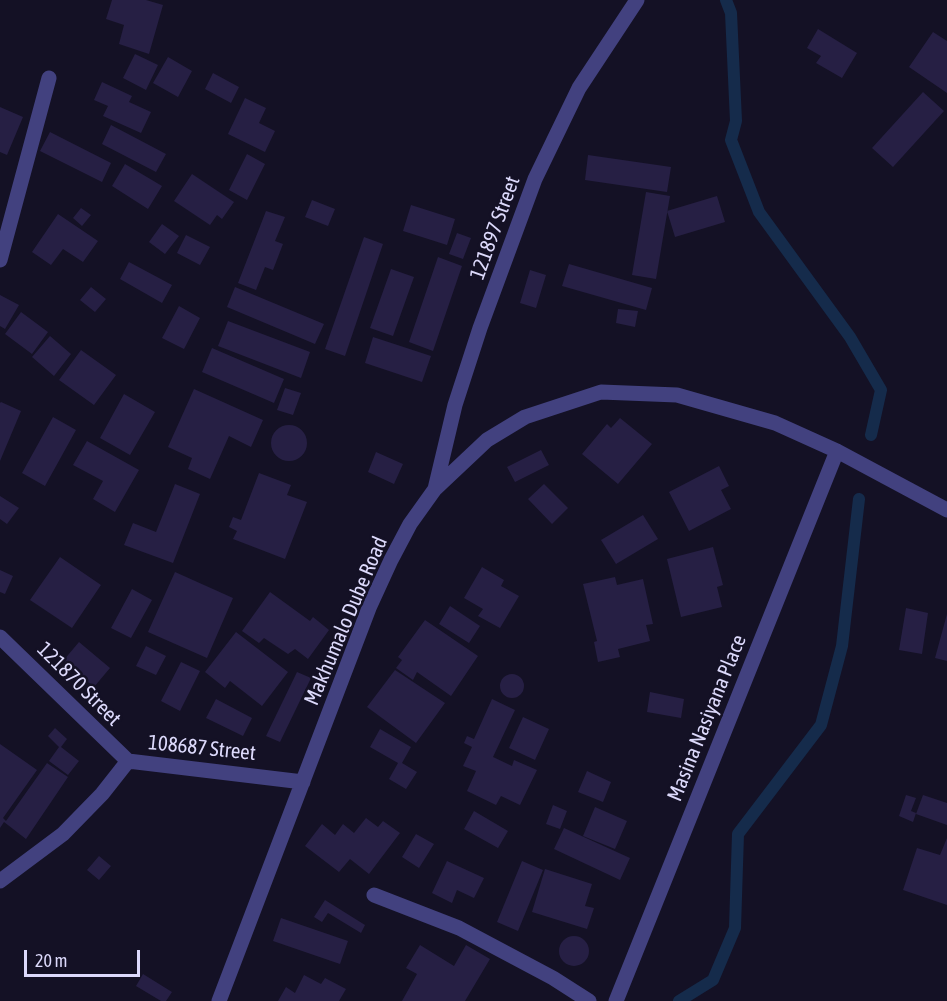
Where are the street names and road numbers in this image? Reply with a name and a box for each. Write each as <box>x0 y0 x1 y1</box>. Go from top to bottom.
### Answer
street label: 121897 Street <box>465 173 525 283</box>
street label: Makhumalo Dube Road <box>299 533 393 709</box>
street label: Masina Nasiyana Place <box>662 631 752 805</box>
street label: 121870 Street <box>32 637 126 731</box>
street label: 108687 Street <box>147 730 257 766</box>

